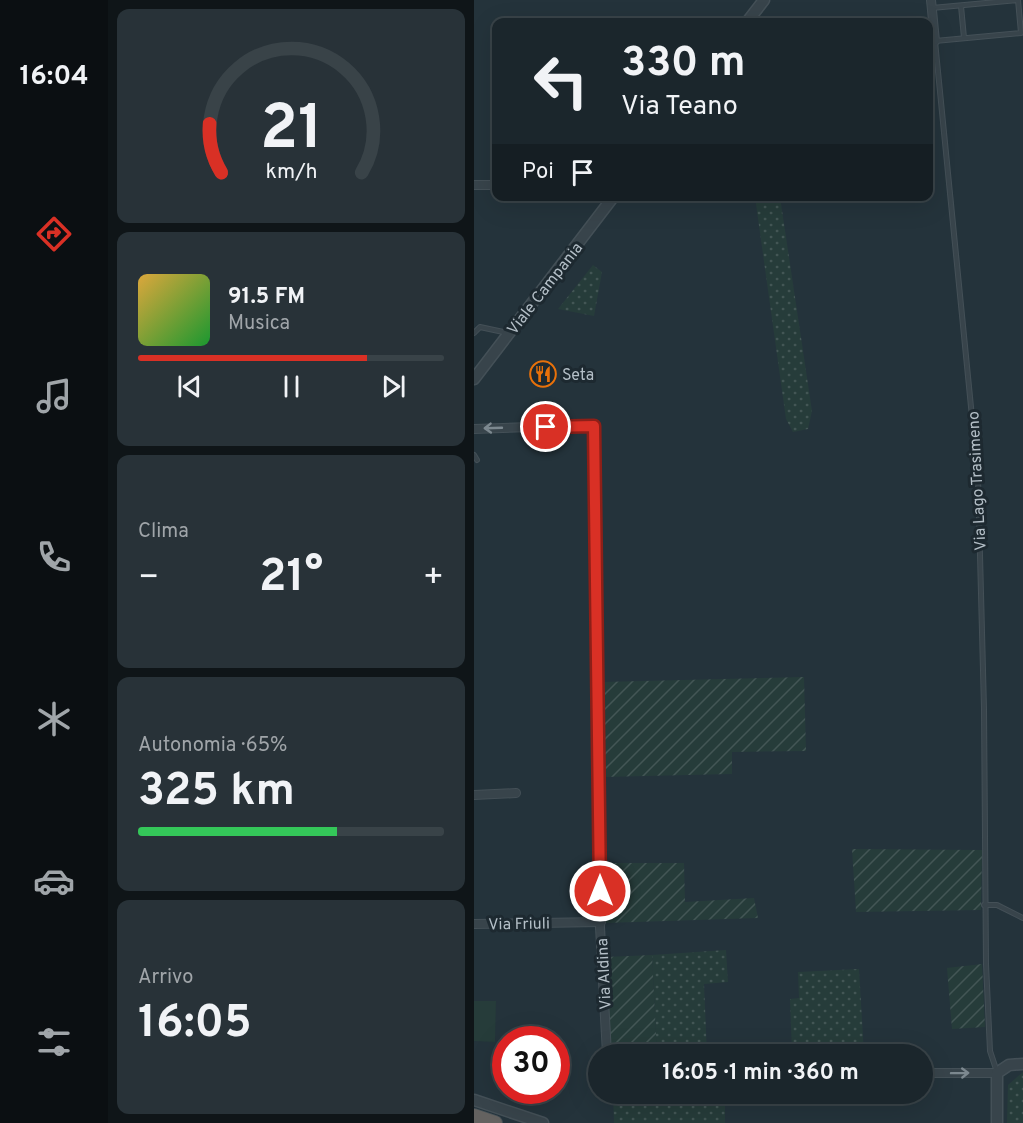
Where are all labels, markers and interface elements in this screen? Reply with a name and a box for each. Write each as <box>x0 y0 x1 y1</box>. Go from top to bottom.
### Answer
text: 330 m <box>621 38 746 91</box>
icon: left <box>522 42 600 120</box>
text: 16:04 <box>19 60 89 94</box>
text: Via Teano <box>621 90 738 124</box>
text: 21 <box>259 92 323 171</box>
icon: arrive <box>566 156 599 189</box>
text: km/h <box>265 159 317 186</box>
text: Poi <box>522 159 554 186</box>
icon: directions <box>33 213 75 255</box>
street label: Viale Campania <box>503 239 588 339</box>
text: 91.5 FM <box>228 284 305 311</box>
text: Musica <box>228 311 290 337</box>
restaurant icon: Seta <box>528 359 558 389</box>
place label: Seta <box>562 366 594 386</box>
icon: previous <box>173 370 206 403</box>
icon: pause <box>275 370 308 403</box>
icon: next <box>377 370 410 403</box>
icon: music <box>33 375 75 417</box>
pin <box>520 401 571 452</box>
icon: arrive <box>529 410 562 443</box>
street label: Via Lago Trasimeno <box>964 411 992 551</box>
one-way arrow <box>484 423 504 434</box>
text: Clima <box>138 519 189 545</box>
icon: phone <box>33 536 75 578</box>
text: 21° <box>259 550 323 607</box>
text: − <box>138 558 159 600</box>
text: + <box>423 558 444 600</box>
icon: climate <box>33 698 75 740</box>
text: Autonomia · 65% <box>138 733 287 759</box>
text: 325 km <box>138 764 295 821</box>
position arrow <box>568 859 632 923</box>
icon: car <box>33 860 75 902</box>
street label: Via Friuli <box>488 914 550 936</box>
street label: Via Aldina <box>593 938 617 1010</box>
text: Arrivo <box>138 965 193 991</box>
text: 16:05 <box>138 996 252 1053</box>
icon: filters <box>33 1021 75 1063</box>
speed limit sign: 30 <box>492 1026 570 1104</box>
text: 16:05 · 1 min · 360 m <box>662 1060 859 1087</box>
one-way arrow <box>949 1067 969 1079</box>

